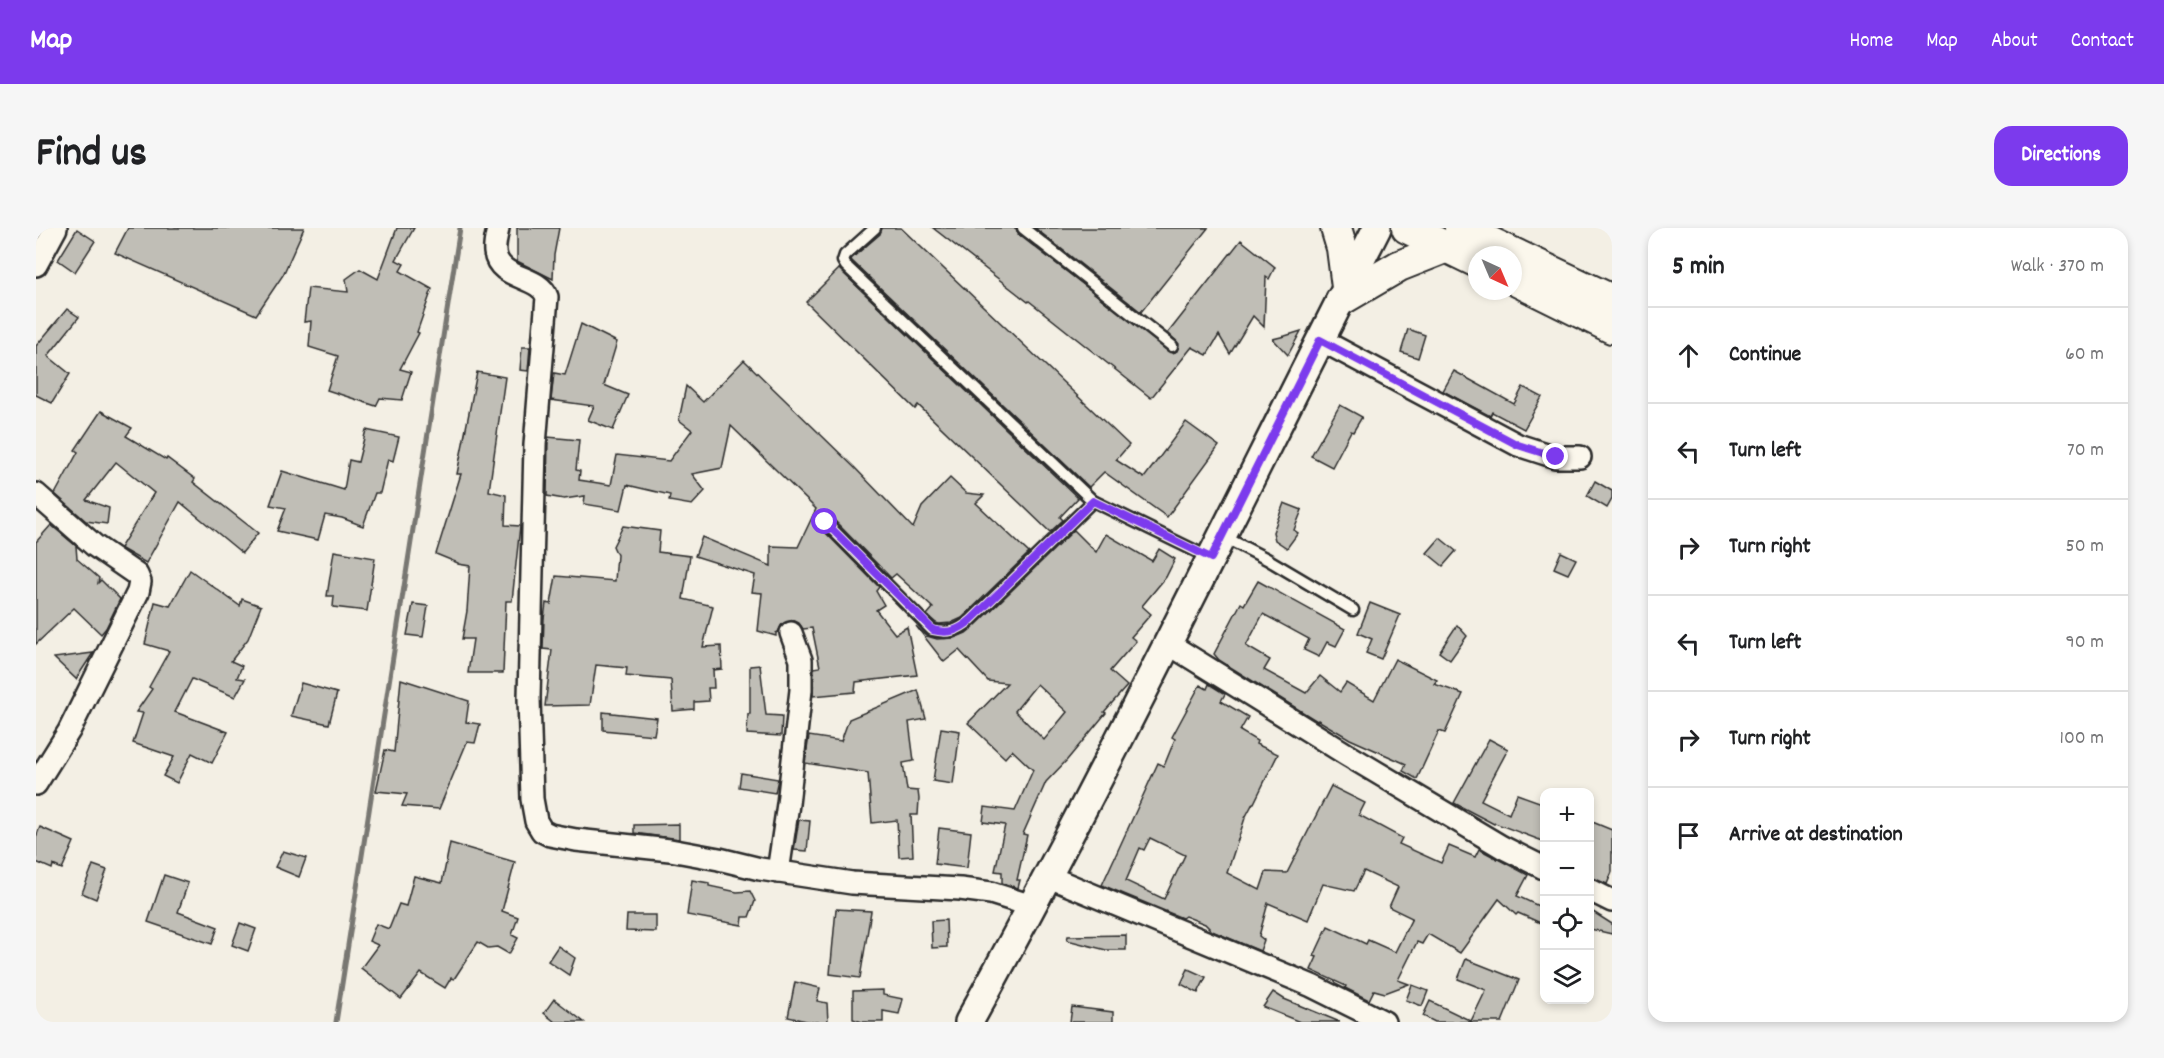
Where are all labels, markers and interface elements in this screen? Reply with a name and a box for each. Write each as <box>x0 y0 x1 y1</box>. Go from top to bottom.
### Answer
text: Map <box>30 22 72 62</box>
text: Home <box>1849 27 1893 57</box>
text: Map <box>1926 27 1958 57</box>
text: About <box>1991 27 2038 57</box>
text: Contact <box>2071 27 2134 57</box>
text: Find us <box>36 126 147 186</box>
button: Directions <box>1994 126 2128 186</box>
north arrow <box>1468 246 1522 300</box>
text: 5 min <box>1672 249 1725 286</box>
text: Walk · 370 m <box>2011 253 2104 281</box>
icon: ahead <box>1672 339 1705 372</box>
text: Continue <box>1729 340 1801 371</box>
text: 60 m <box>2065 341 2104 369</box>
icon: left <box>1672 435 1705 468</box>
text: Turn left <box>1729 436 1801 467</box>
text: 70 m <box>2067 437 2104 465</box>
route end <box>1542 443 1568 469</box>
route start <box>811 508 837 534</box>
icon: right <box>1672 531 1705 564</box>
text: Turn right <box>1729 532 1811 563</box>
text: 50 m <box>2066 533 2104 561</box>
icon: left <box>1672 627 1705 660</box>
text: Turn left <box>1729 628 1801 659</box>
text: 90 m <box>2066 629 2104 657</box>
icon: right <box>1672 723 1705 756</box>
text: Turn right <box>1729 724 1811 755</box>
text: 100 m <box>2060 725 2104 753</box>
map controls <box>1540 788 1594 1004</box>
button: + <box>1540 788 1594 842</box>
icon: arrive <box>1672 819 1705 852</box>
text: Arrive at destination <box>1729 820 1903 851</box>
button: − <box>1540 842 1594 896</box>
button: locate <box>1540 896 1594 950</box>
button: layers <box>1540 950 1594 1004</box>

